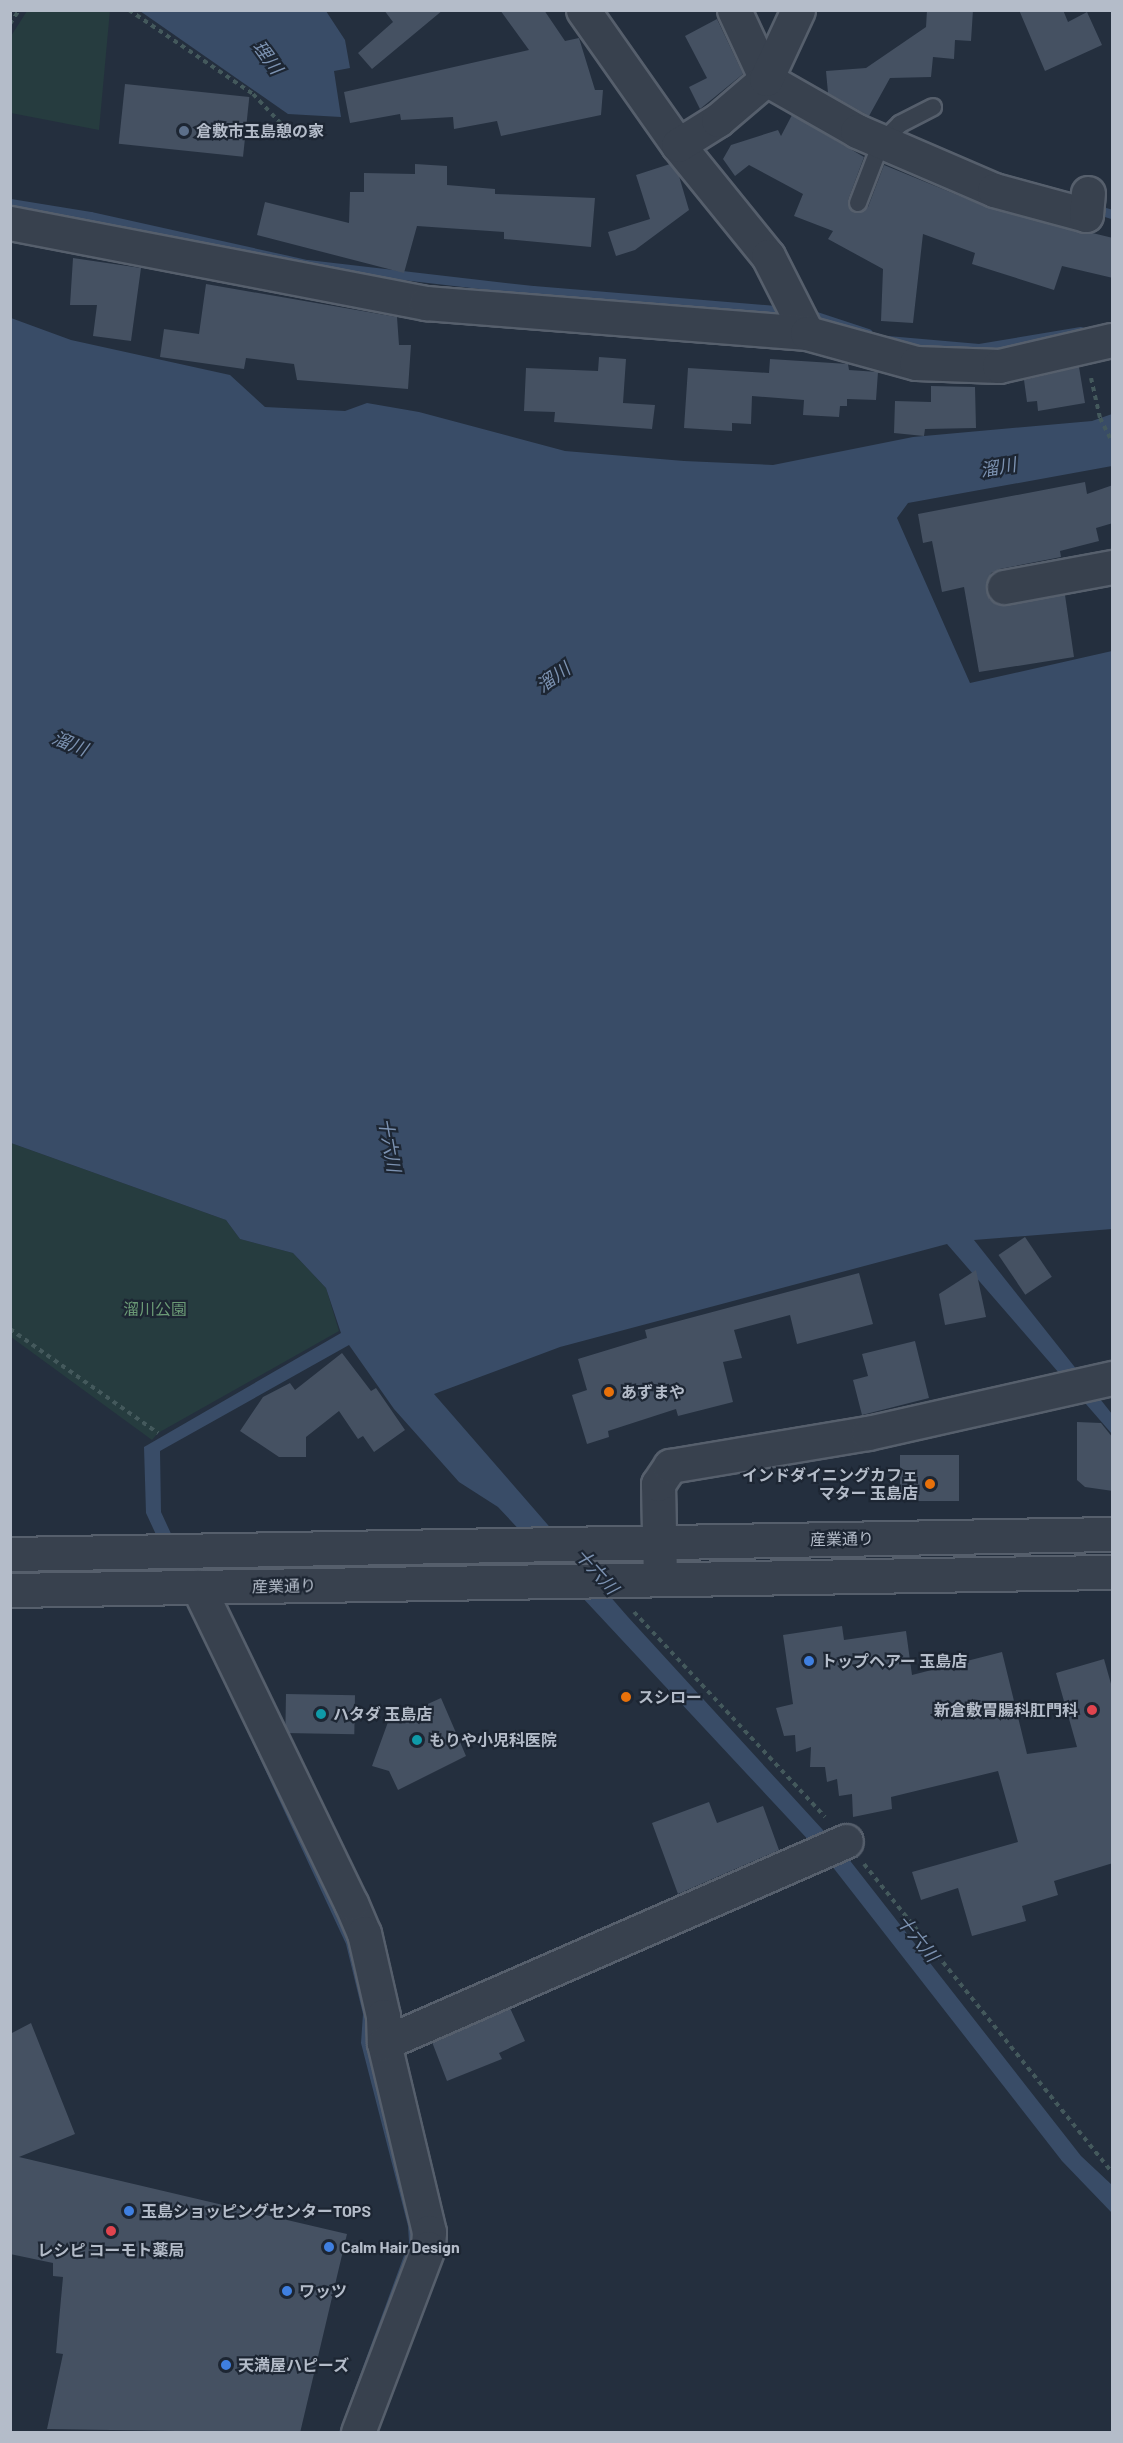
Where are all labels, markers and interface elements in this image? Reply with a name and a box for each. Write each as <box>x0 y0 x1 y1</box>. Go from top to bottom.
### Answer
water label: 理川 <box>249 36 287 78</box>
place label: 倉敷市玉島憩の家 <box>196 121 324 141</box>
marker: 倉敷市玉島憩の家 <box>177 124 191 138</box>
water label: 溜川 <box>978 453 1018 481</box>
water label: 溜川 <box>532 658 574 696</box>
water label: 溜川 <box>49 726 91 760</box>
water label: 十六川 <box>375 1117 405 1173</box>
park label: 溜川公園 <box>123 1299 187 1319</box>
place label: あずまや <box>621 1382 685 1402</box>
marker: あずまや <box>602 1385 616 1399</box>
place label: インドダイニングカフェ マター 玉島店 <box>742 1465 918 1503</box>
marker: インドダイニングカフェ マター 玉島店 <box>923 1477 937 1491</box>
street label: 産業通り <box>810 1529 874 1549</box>
water label: 十六川 <box>571 1544 623 1598</box>
street label: 産業通り <box>252 1576 316 1596</box>
place label: トップヘアー 玉島店 <box>821 1651 967 1671</box>
marker: トップヘアー 玉島店 <box>802 1654 816 1668</box>
place label: スシロー <box>638 1687 702 1707</box>
marker: スシロー <box>619 1690 633 1704</box>
place label: 新倉敷胃腸科肛門科 <box>934 1700 1078 1720</box>
marker: 新倉敷胃腸科肛門科 <box>1083 1701 1101 1719</box>
place label: ハタダ 玉島店 <box>333 1704 432 1724</box>
marker: ハタダ 玉島店 <box>314 1707 328 1721</box>
place label: もりや小児科医院 <box>429 1730 557 1750</box>
marker: もりや小児科医院 <box>410 1733 424 1747</box>
water label: 十六川 <box>893 1910 943 1966</box>
place label: 玉島ショッピングセンターTOPS <box>141 2201 371 2221</box>
marker: 玉島ショッピングセンターTOPS <box>122 2204 136 2218</box>
marker: レシピ コーモト薬局 <box>104 2224 118 2238</box>
place label: Calm Hair Design <box>341 2237 460 2257</box>
place label: レシピ コーモト薬局 <box>37 2240 185 2260</box>
marker: Calm Hair Design <box>322 2240 336 2254</box>
place label: ワッツ <box>299 2281 347 2301</box>
marker: ワッツ <box>280 2284 294 2298</box>
place label: 天満屋ハピーズ <box>238 2355 350 2375</box>
marker: 天満屋ハピーズ <box>219 2358 233 2372</box>

